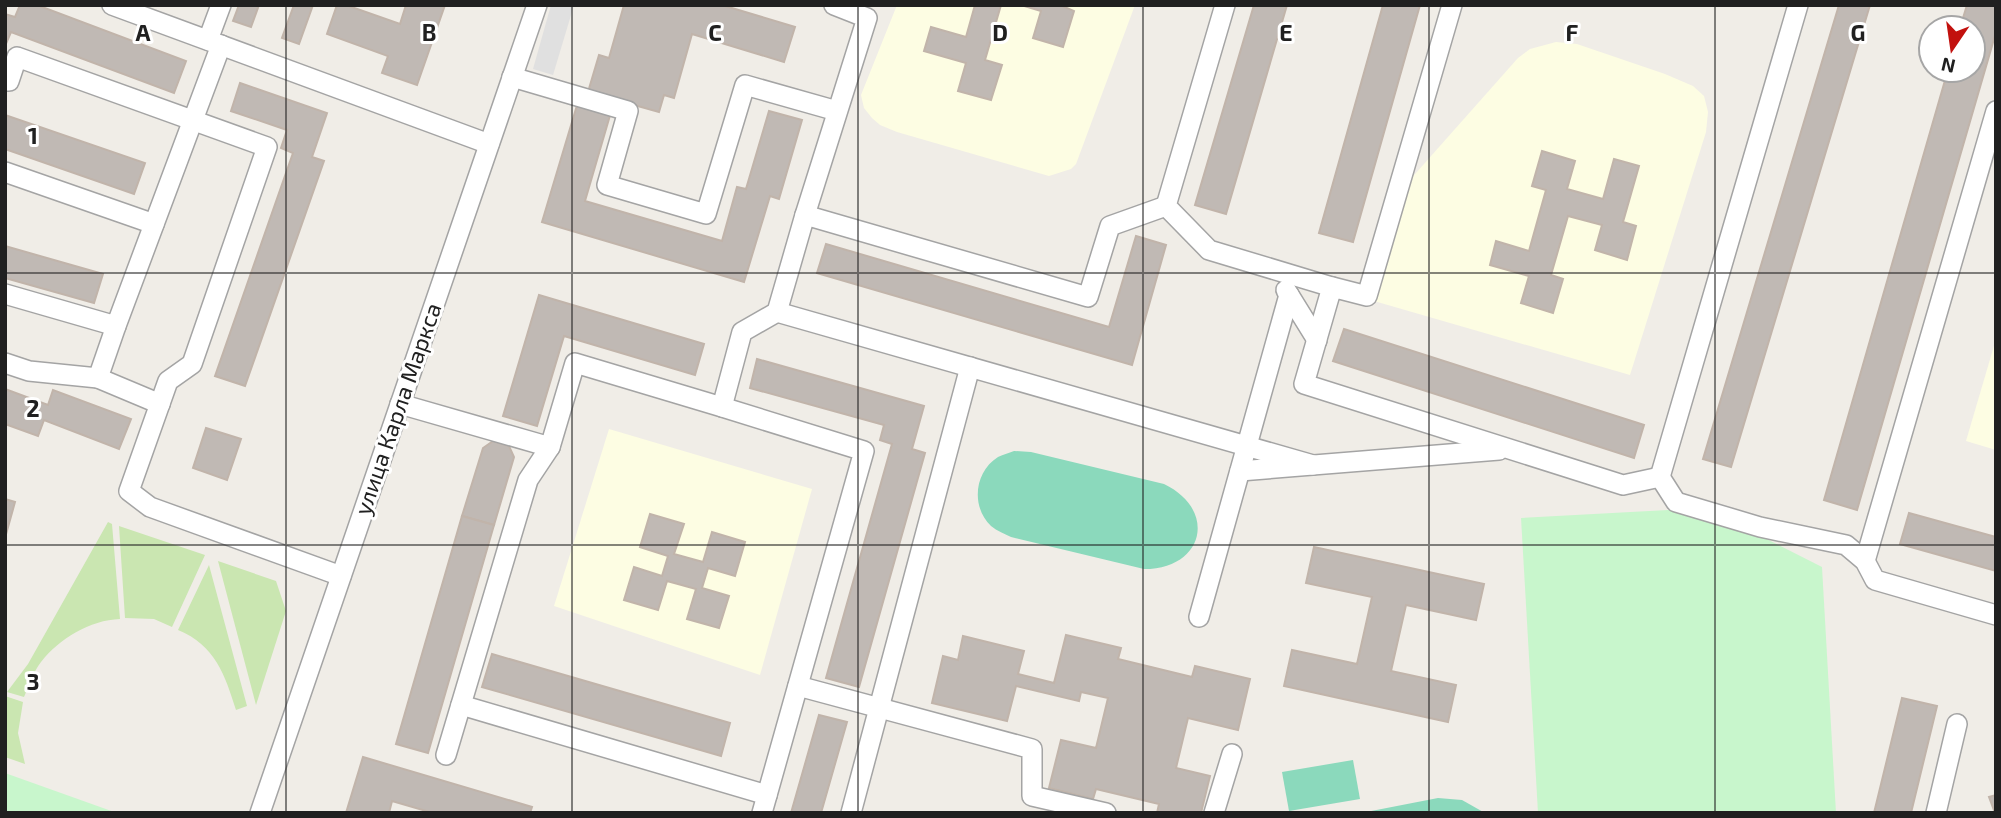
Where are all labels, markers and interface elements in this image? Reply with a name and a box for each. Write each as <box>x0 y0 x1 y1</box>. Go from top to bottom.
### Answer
north arrow <box>1917 14 1987 84</box>
text: A <box>135 18 151 46</box>
text: B <box>422 18 436 46</box>
text: C <box>708 18 722 46</box>
text: D <box>992 18 1008 46</box>
text: E <box>1279 18 1293 46</box>
text: F <box>1566 18 1579 46</box>
text: G <box>1851 18 1865 46</box>
text: N <box>1939 53 1957 79</box>
text: 1 <box>28 121 38 149</box>
street label: улица Карла Маркса <box>348 299 447 519</box>
text: 2 <box>26 394 40 422</box>
text: 3 <box>26 667 40 695</box>

